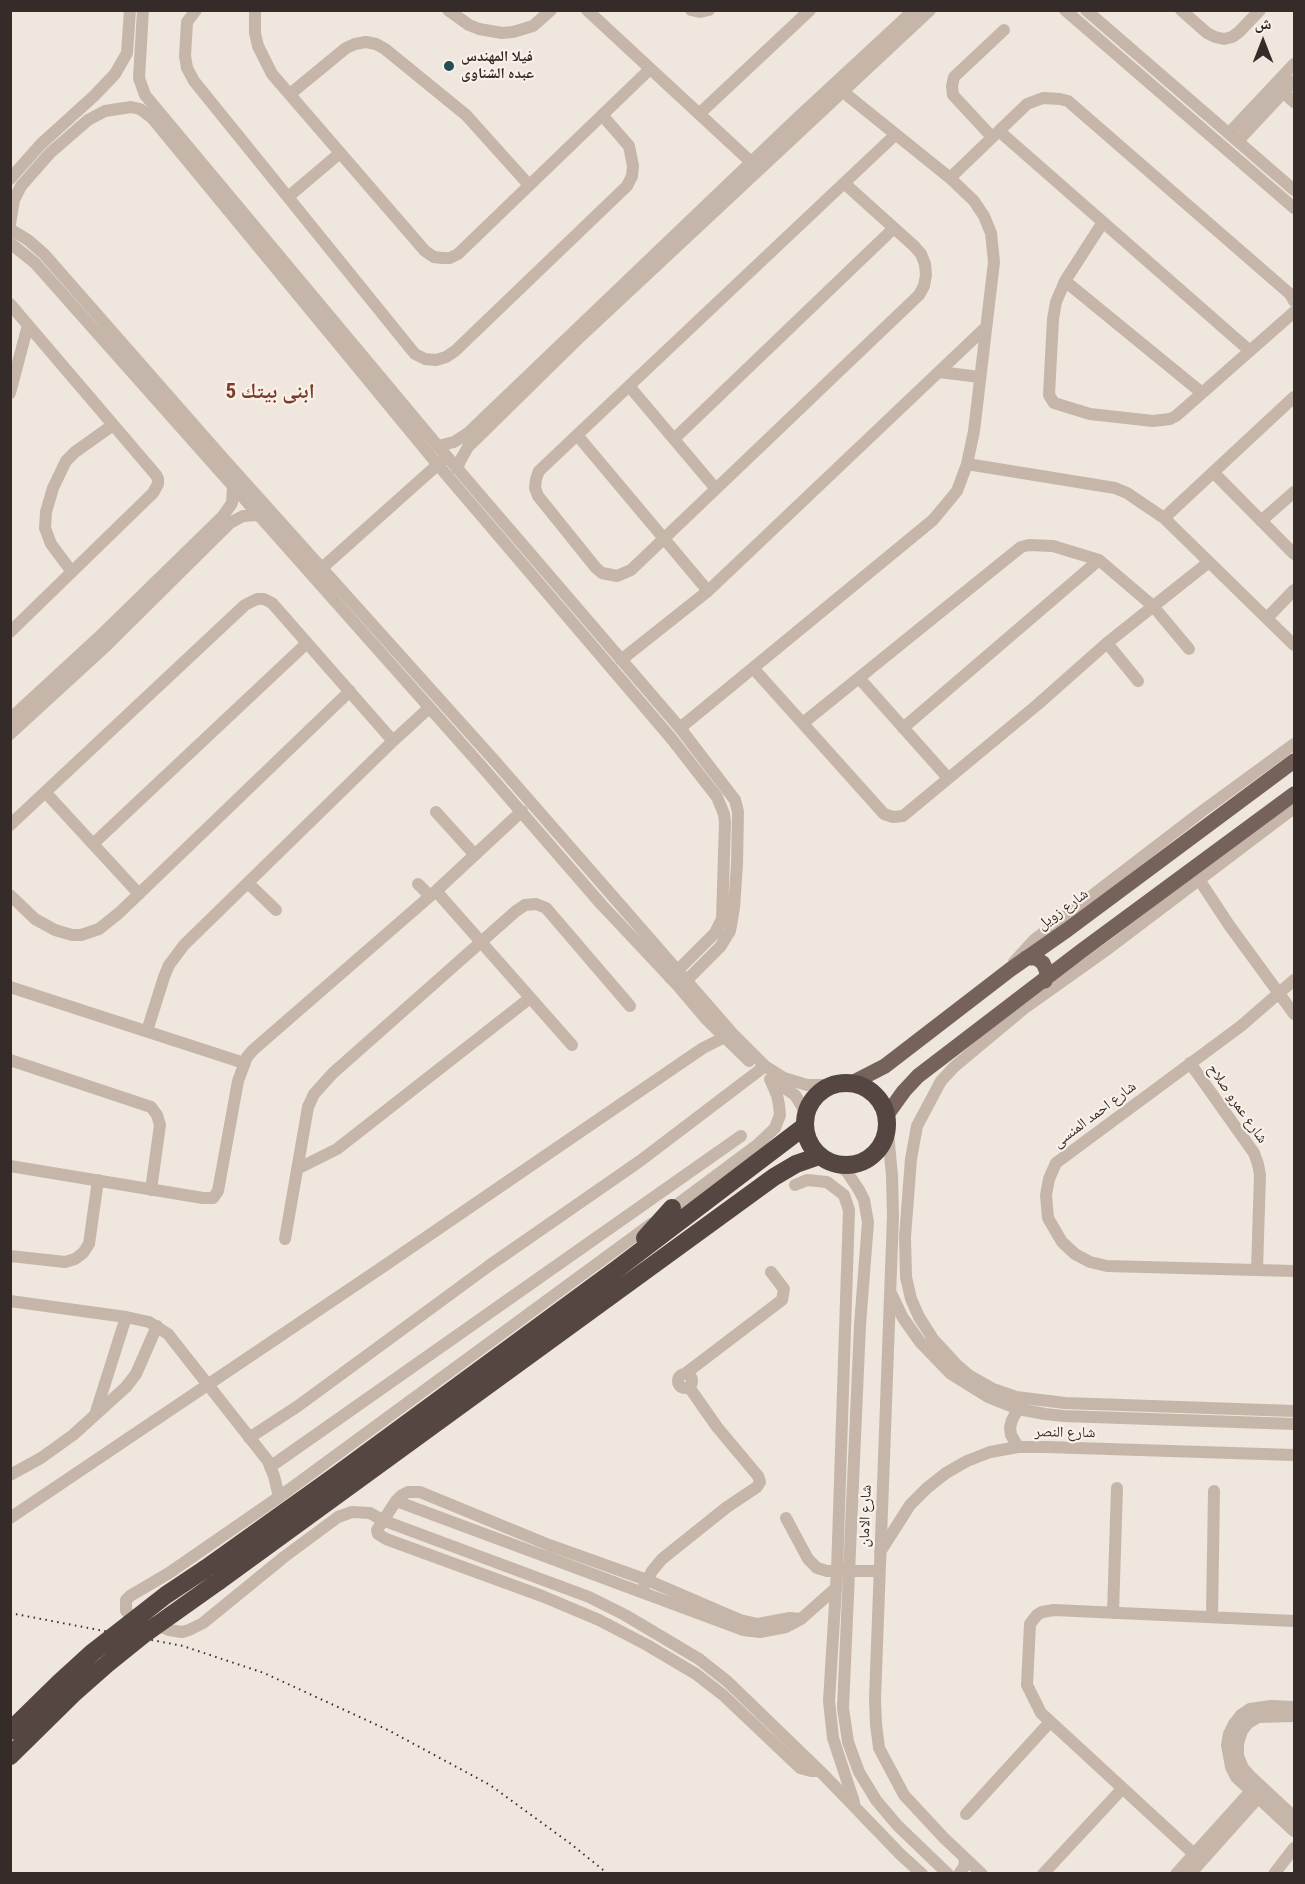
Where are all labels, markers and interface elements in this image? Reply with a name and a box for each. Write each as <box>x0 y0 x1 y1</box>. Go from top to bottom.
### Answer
north arrow <box>1233 12 1293 72</box>
text: ش <box>1255 14 1271 33</box>
place label: فيلا المهندس عبده الشناوى <box>461 48 534 83</box>
marker: فيلا المهندس عبده الشناوى <box>442 59 456 73</box>
district label: ابنى بيتك 5 <box>225 380 315 406</box>
street label: شارع زويل <box>1034 885 1092 935</box>
street label: شارع عمرو صلاح <box>1203 1061 1271 1147</box>
street label: شارع احمد المنسى <box>1050 1078 1140 1152</box>
street label: شارع النصر <box>1034 1423 1096 1443</box>
street label: شارع الامان <box>856 1484 876 1548</box>

